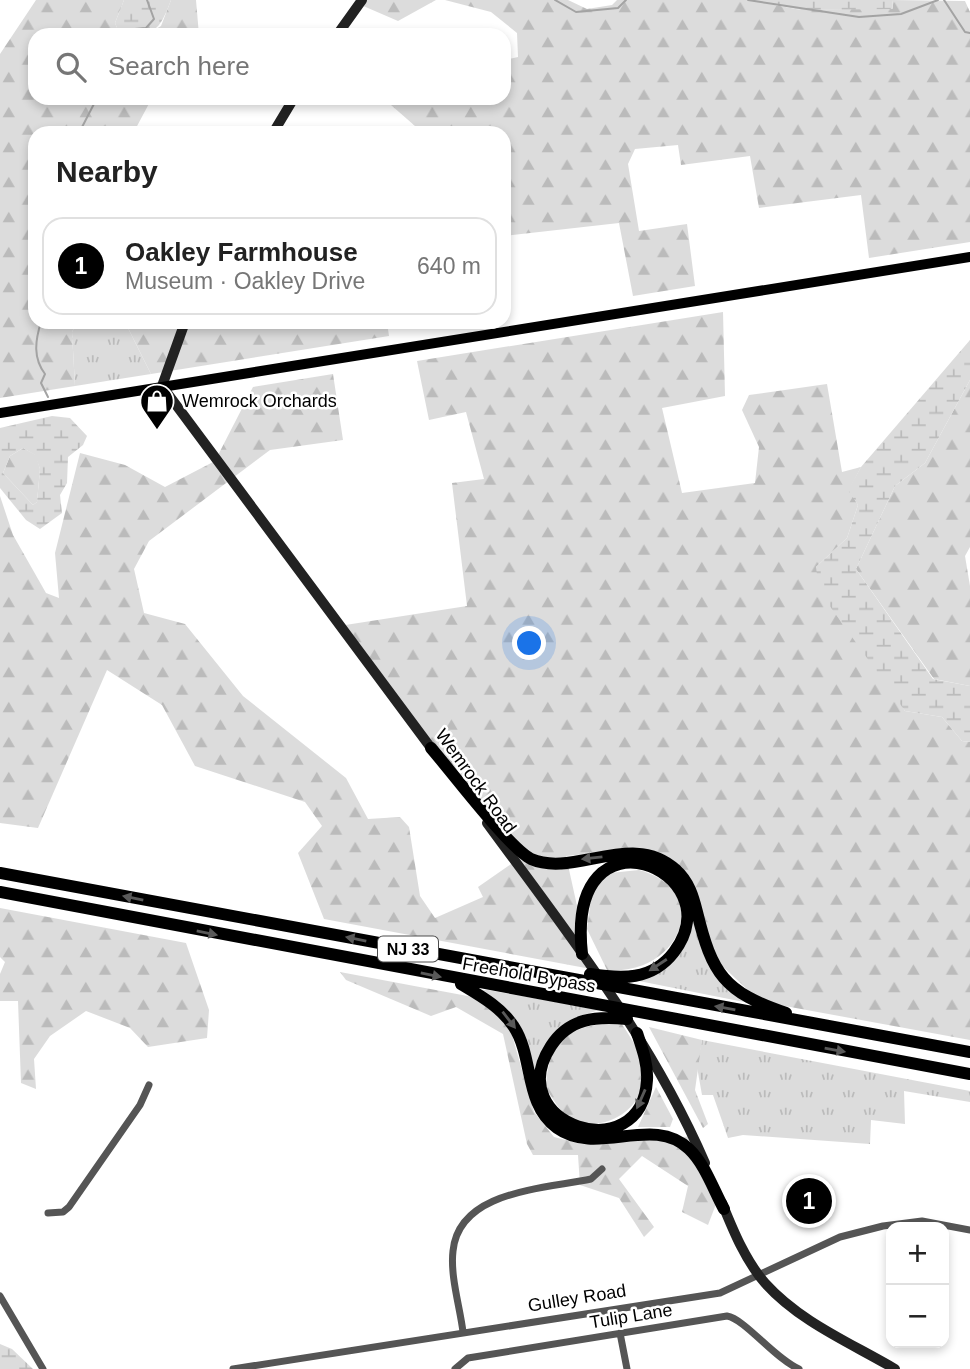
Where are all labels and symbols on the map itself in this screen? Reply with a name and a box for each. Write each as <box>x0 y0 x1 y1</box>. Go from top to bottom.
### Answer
shop icon: Wemrock Orchards <box>138 382 176 431</box>
place label: Wemrock Orchards <box>182 391 337 411</box>
your location <box>512 626 546 660</box>
street label: Wemrock Road <box>432 725 520 837</box>
one-way arrow <box>580 852 602 863</box>
one-way arrow <box>122 892 144 903</box>
one-way arrow <box>196 927 218 938</box>
one-way arrow <box>345 934 367 945</box>
road number: NJ 33 <box>378 937 438 962</box>
street label: Freehold Bypass <box>461 953 597 997</box>
one-way arrow <box>648 959 668 972</box>
one-way arrow <box>420 969 442 980</box>
one-way arrow <box>714 1002 736 1013</box>
one-way arrow <box>501 1011 516 1029</box>
one-way arrow <box>824 1044 846 1055</box>
one-way arrow <box>635 1089 647 1109</box>
pin: 1 <box>786 1175 832 1227</box>
street label: Gulley Road <box>527 1280 627 1316</box>
street label: Tulip Lane <box>588 1300 674 1332</box>

